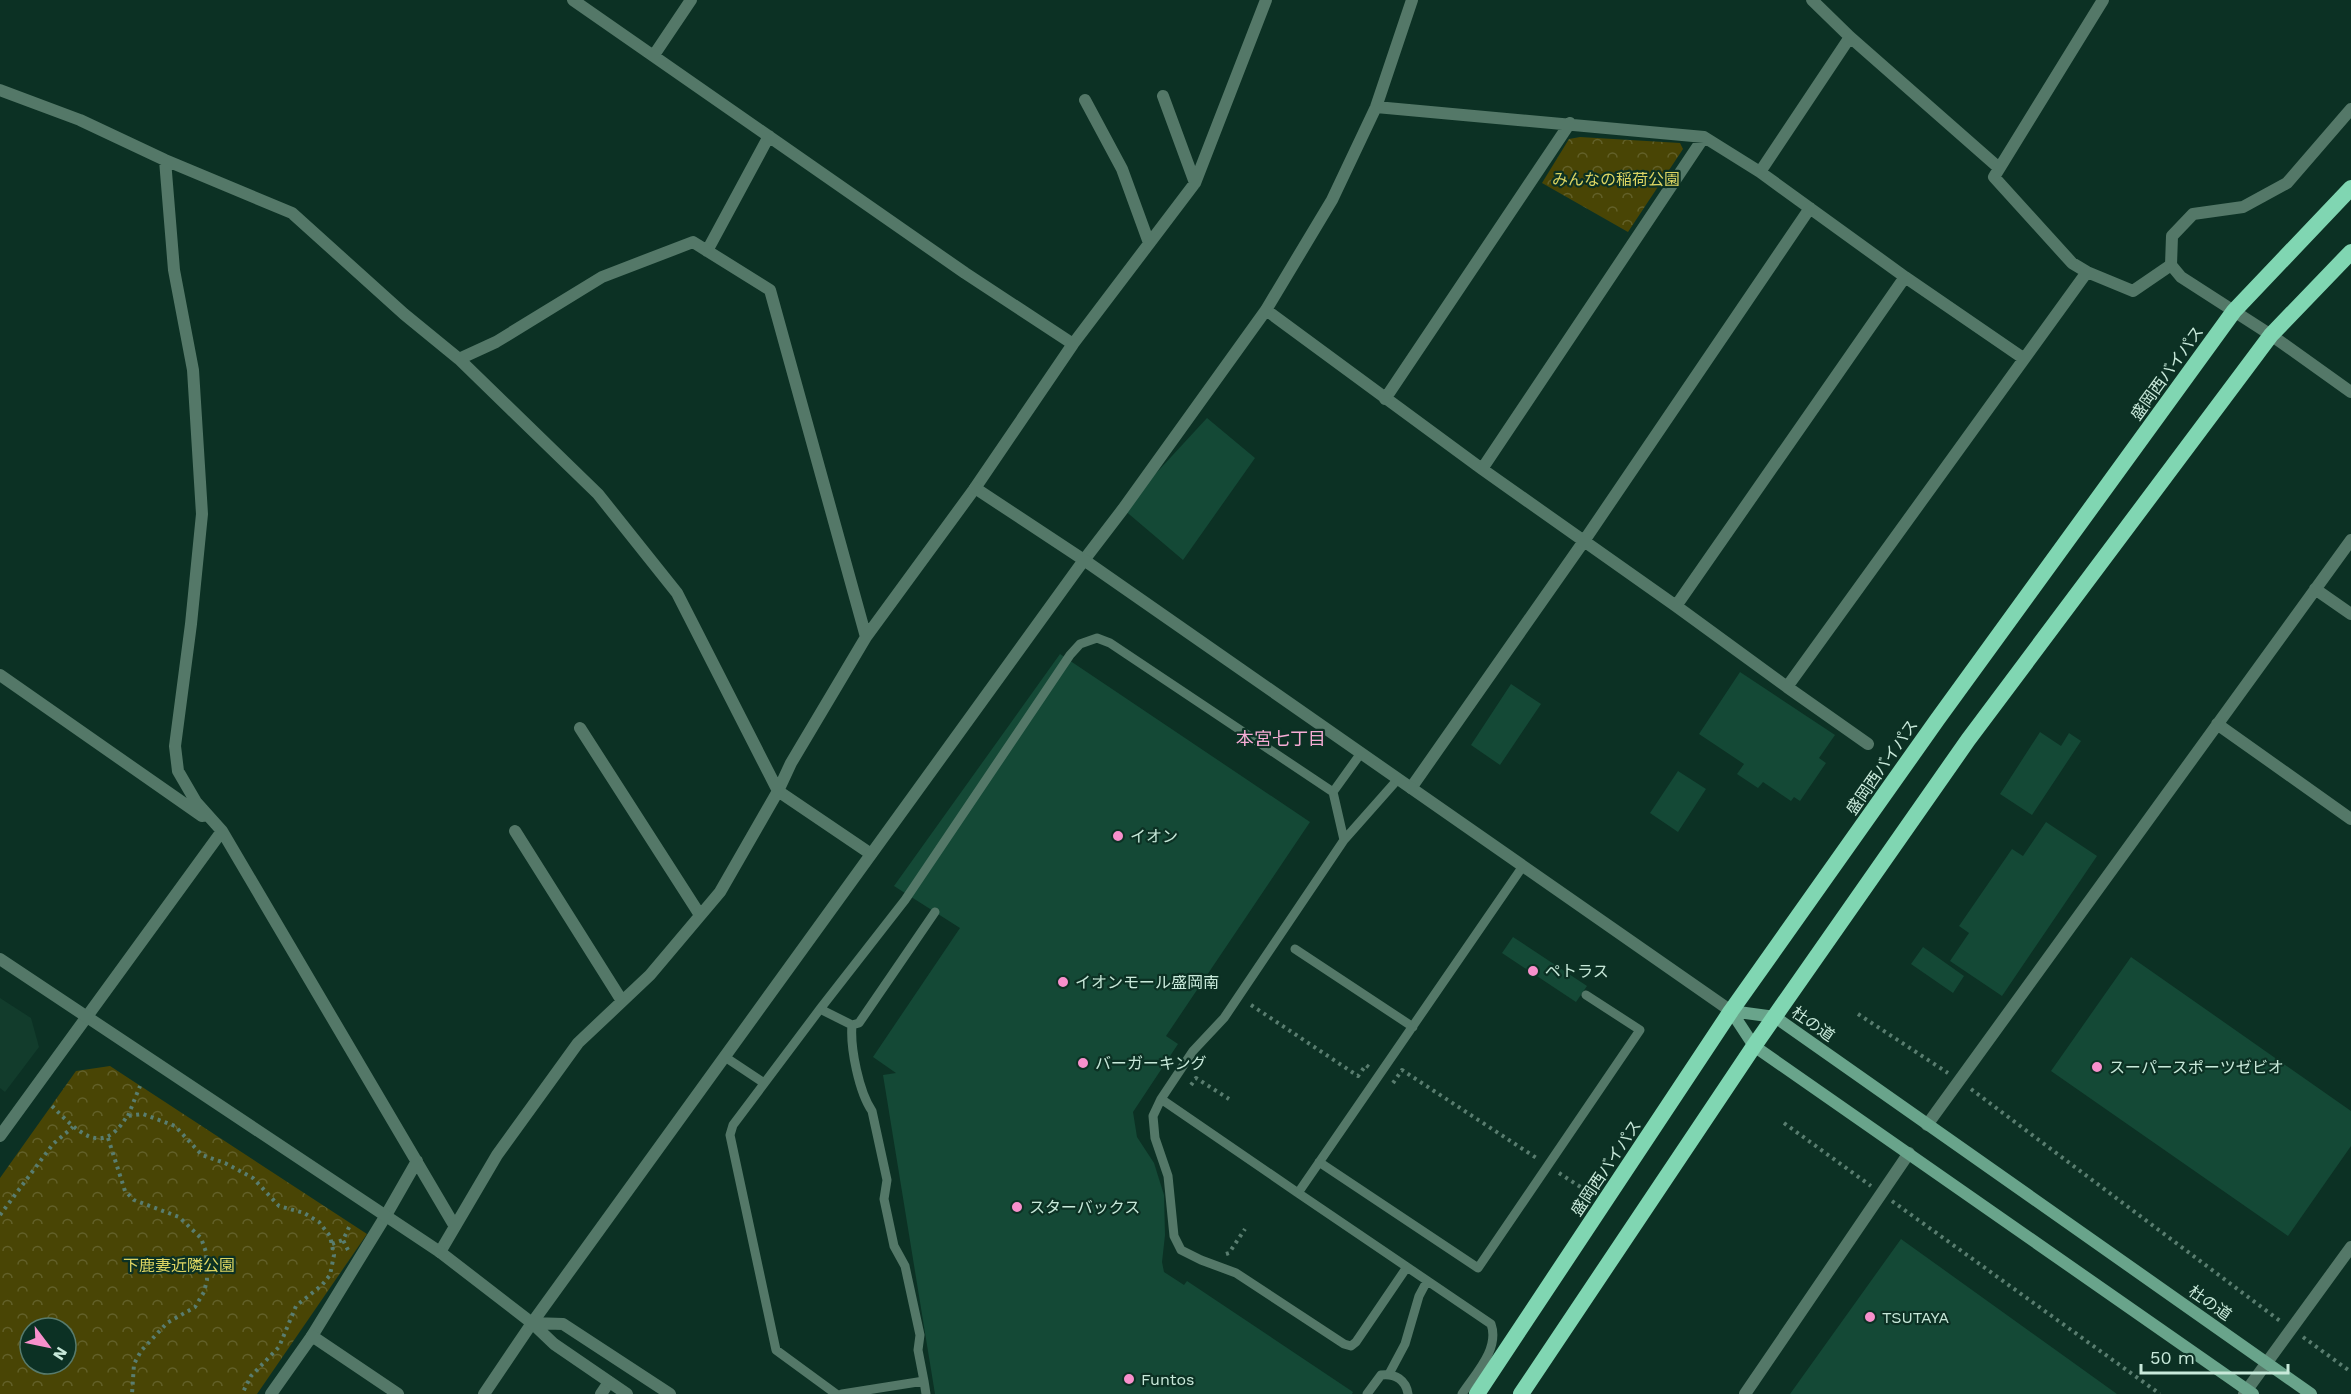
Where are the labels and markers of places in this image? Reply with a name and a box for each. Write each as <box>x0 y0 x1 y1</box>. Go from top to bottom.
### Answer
place label: イオン <box>1130 827 1178 846</box>
marker: イオン <box>1111 829 1125 843</box>
place label: ペトラス <box>1545 962 1609 981</box>
marker: ペトラス <box>1526 964 1540 978</box>
place label: イオンモール盛岡南 <box>1075 973 1219 992</box>
marker: イオンモール盛岡南 <box>1056 975 1070 989</box>
place label: バーガーキング <box>1095 1054 1207 1073</box>
marker: バーガーキング <box>1076 1056 1090 1070</box>
place label: スーパースポーツゼビオ <box>2109 1058 2284 1077</box>
marker: スーパースポーツゼビオ <box>2090 1060 2104 1074</box>
place label: スターバックス <box>1029 1198 1140 1217</box>
marker: スターバックス <box>1010 1200 1024 1214</box>
place label: TSUTAYA <box>1882 1308 1950 1327</box>
marker: TSUTAYA <box>1863 1310 1877 1324</box>
place label: Funtos <box>1141 1370 1195 1389</box>
marker: Funtos <box>1122 1372 1136 1386</box>

